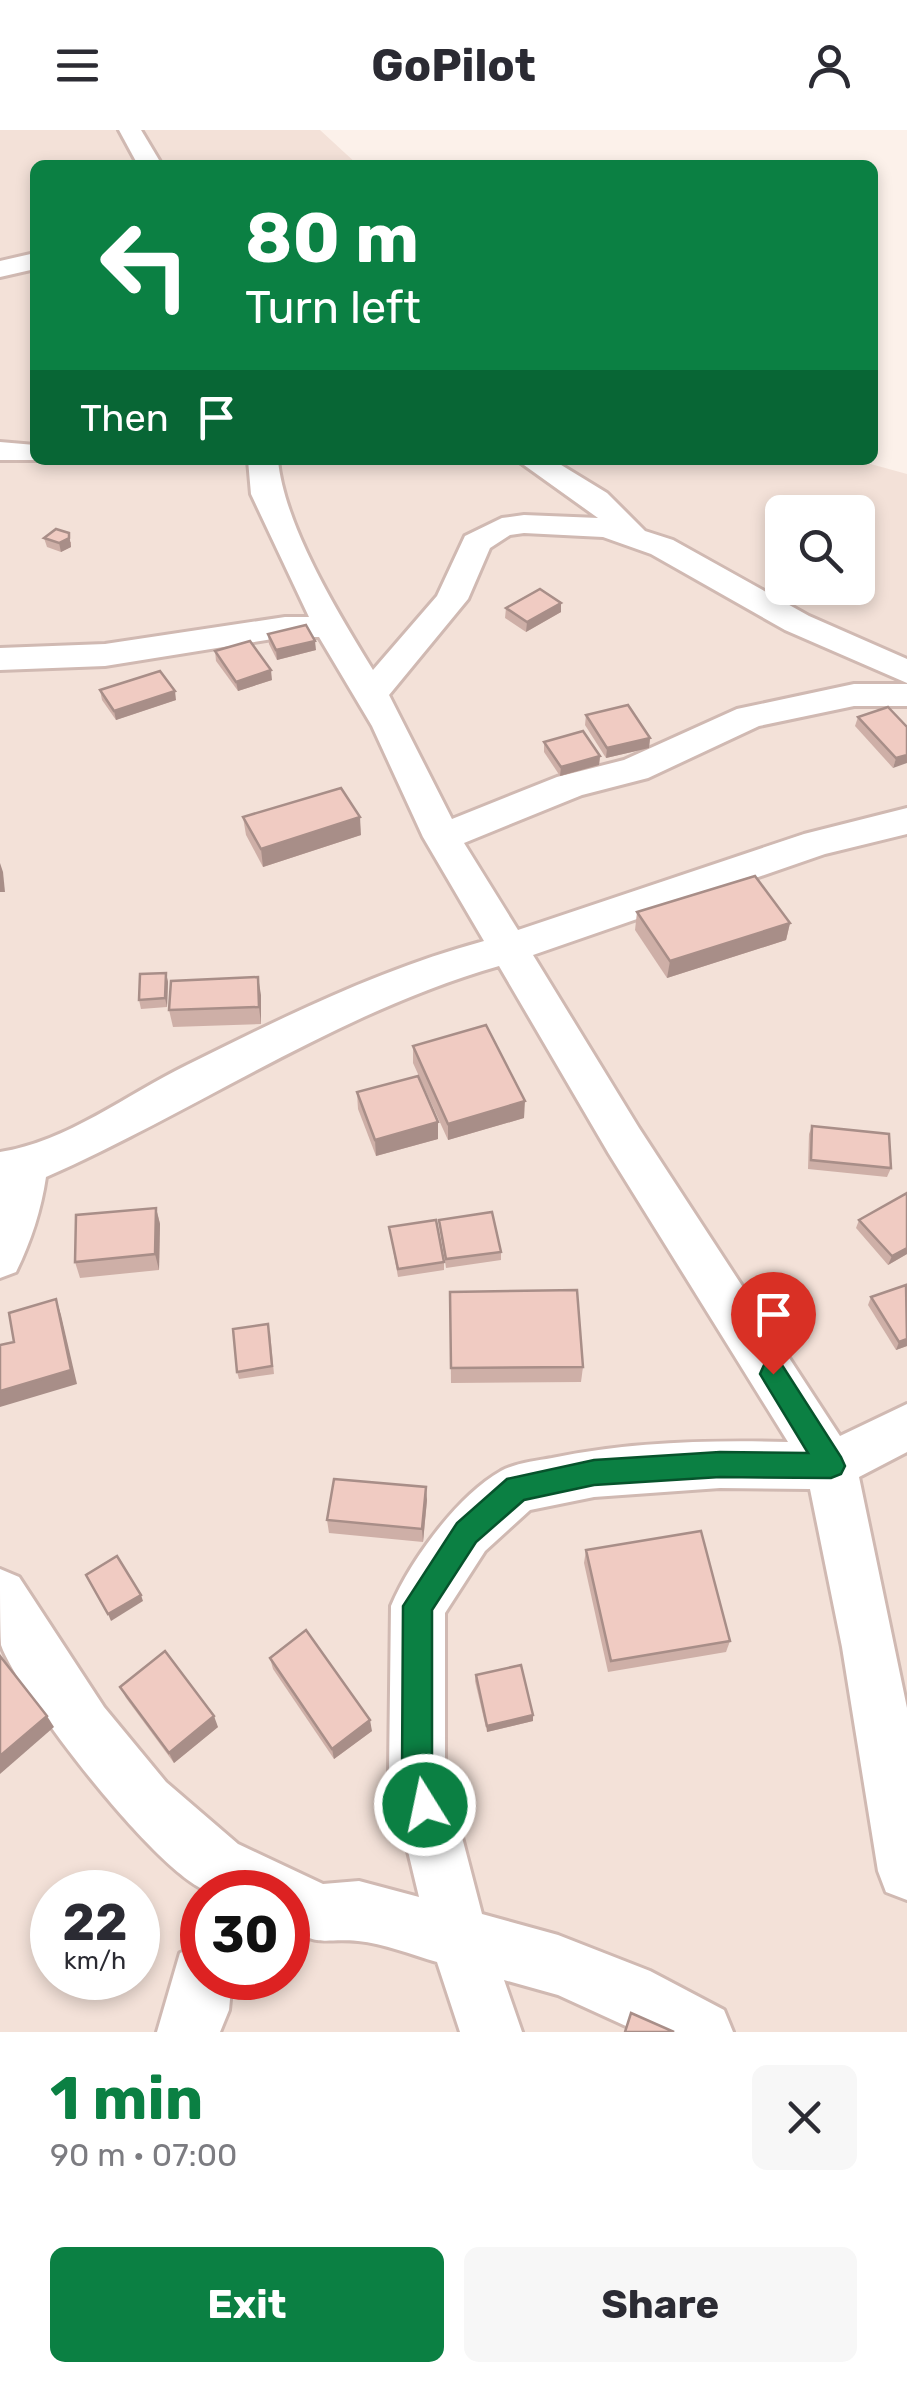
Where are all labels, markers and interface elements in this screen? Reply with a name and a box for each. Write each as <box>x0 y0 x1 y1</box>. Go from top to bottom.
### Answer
icon: menu <box>50 38 105 93</box>
icon: person <box>802 38 857 93</box>
text: GoPilot <box>371 39 536 92</box>
text: 80 m <box>245 197 419 280</box>
icon: left <box>80 200 210 330</box>
text: Turn left <box>245 281 421 334</box>
icon: arrive <box>189 390 244 445</box>
text: Then <box>80 395 169 441</box>
map controls <box>765 495 875 605</box>
button: search <box>765 495 875 605</box>
pin <box>731 1272 816 1375</box>
icon: arrive <box>746 1287 801 1342</box>
position arrow <box>373 1753 477 1857</box>
speed limit sign: 30 <box>180 1870 310 2000</box>
text: 22 <box>63 1893 128 1953</box>
text: km/h <box>64 1946 126 1975</box>
text: 1 min <box>50 2063 203 2134</box>
button: close <box>752 2065 857 2170</box>
text: 90 m · 07:00 <box>50 2136 237 2174</box>
button: Exit <box>50 2247 444 2362</box>
button: Share <box>464 2247 857 2362</box>

